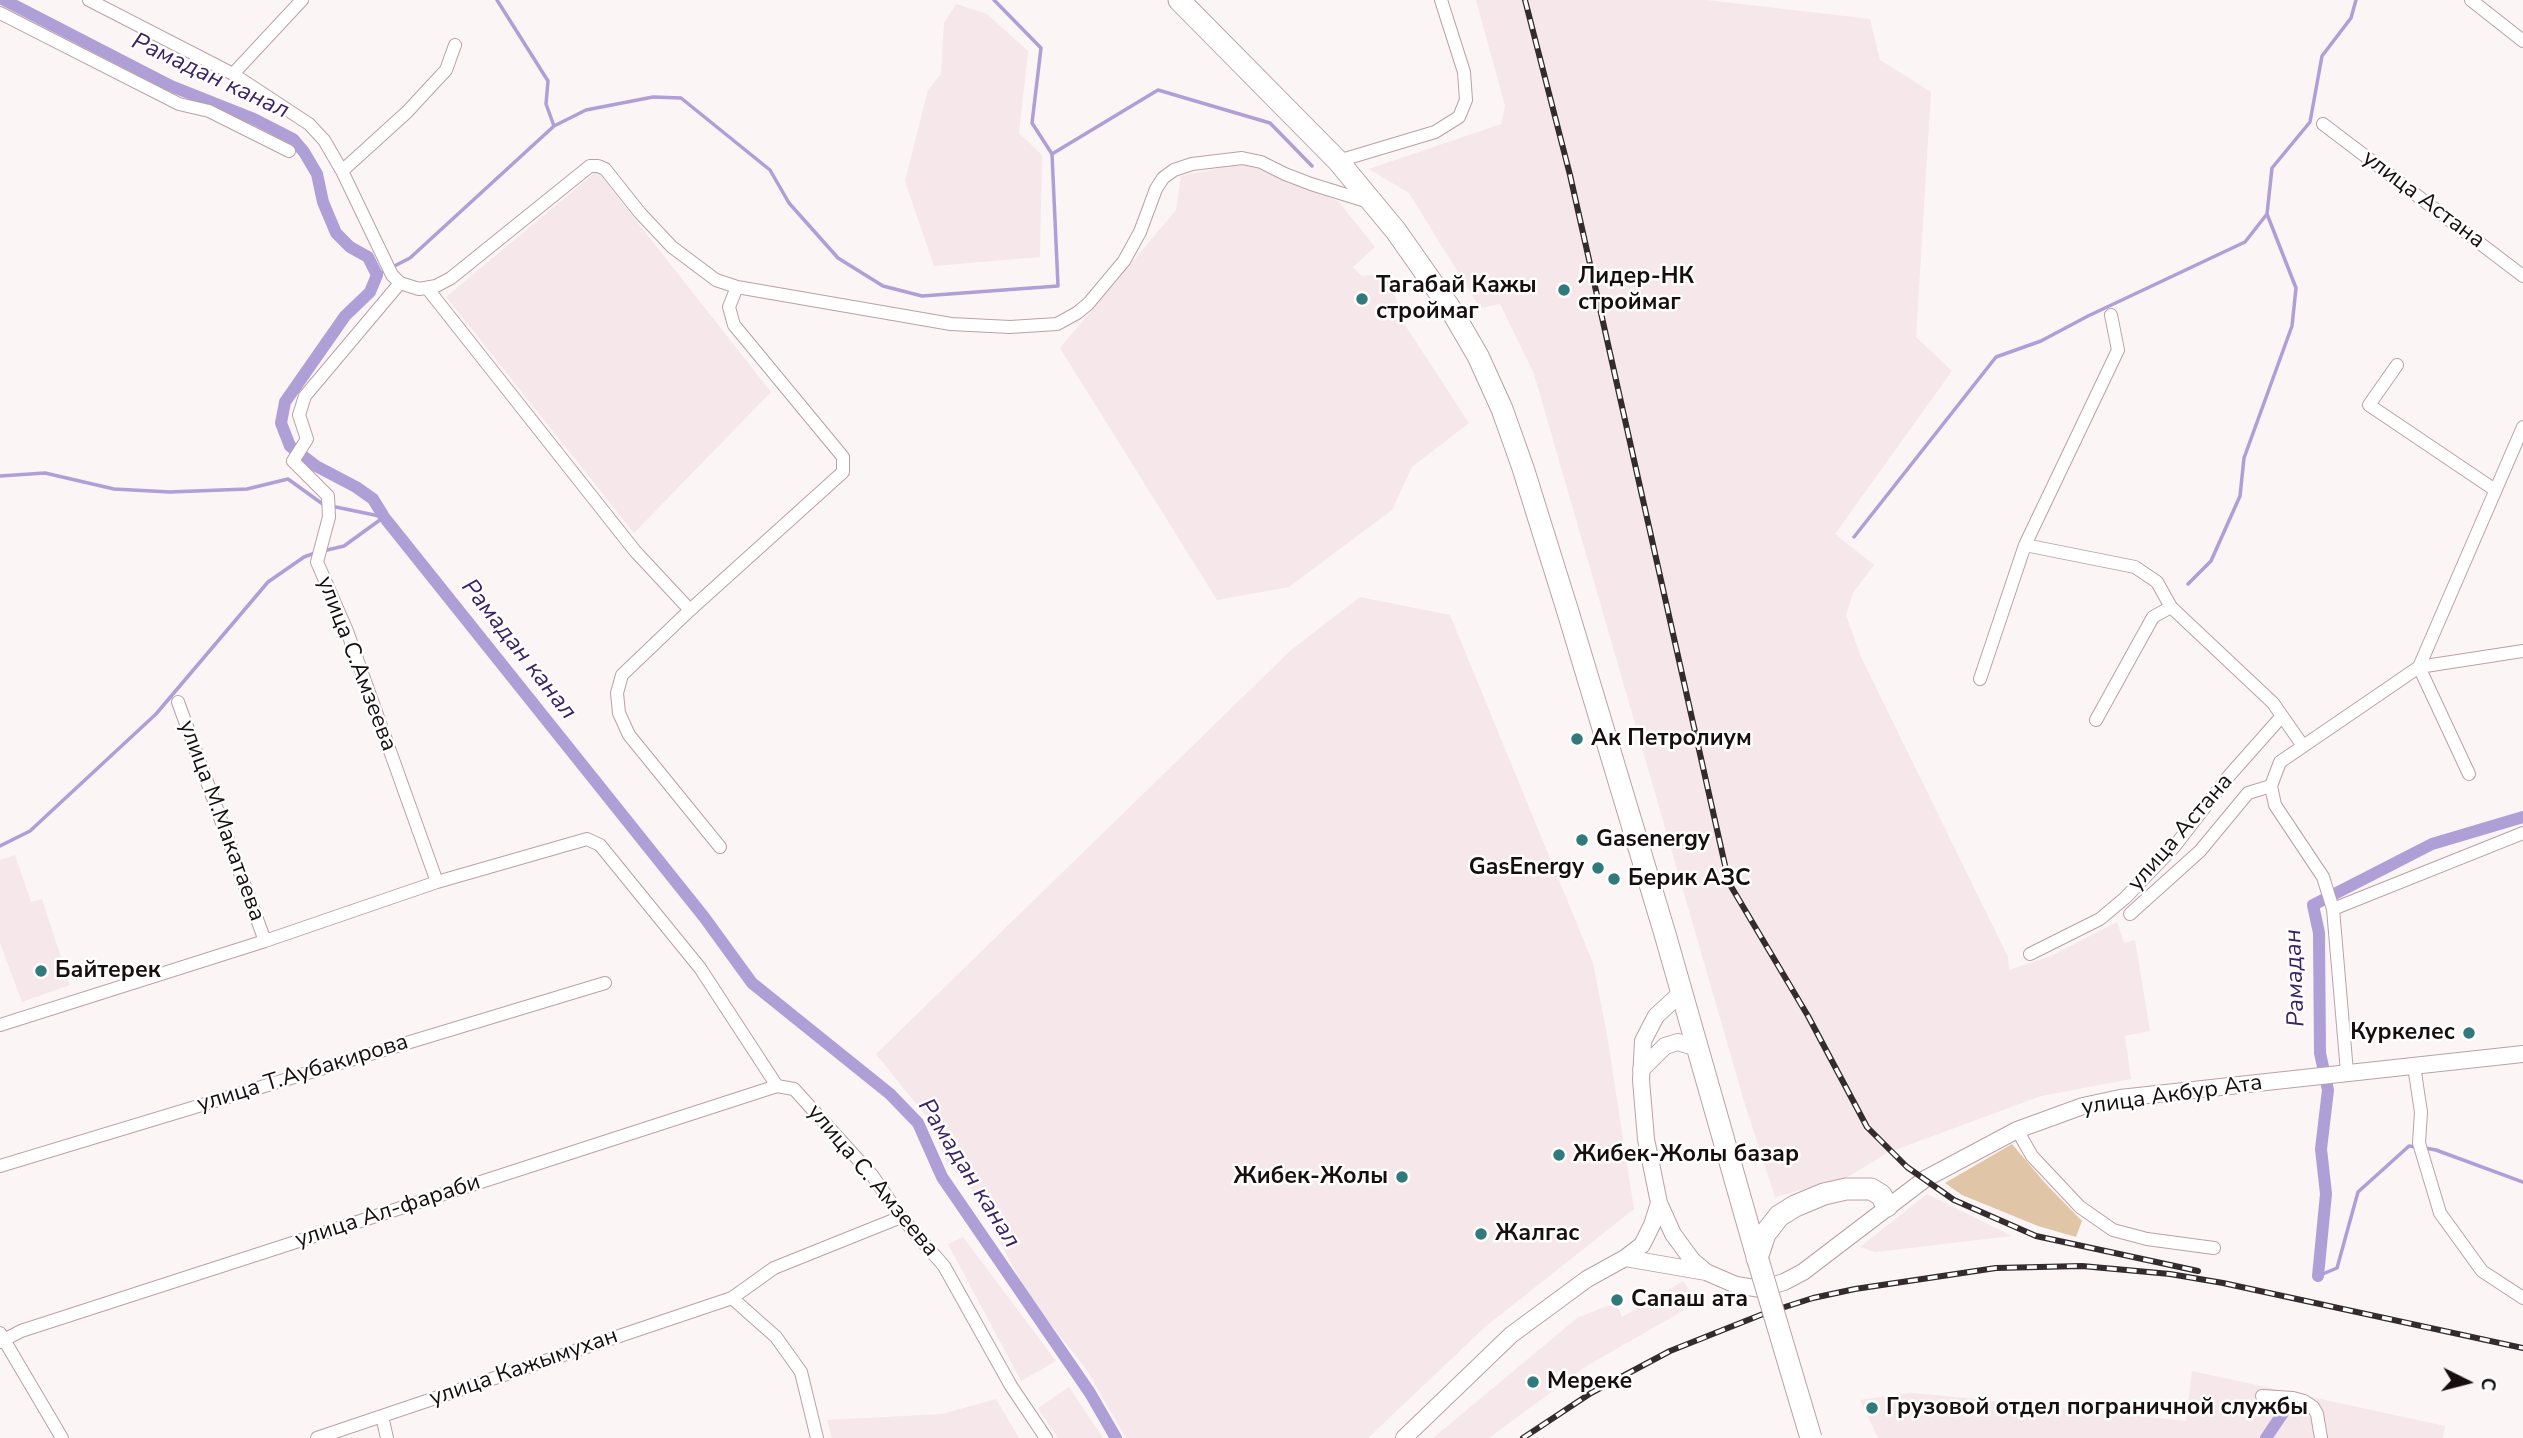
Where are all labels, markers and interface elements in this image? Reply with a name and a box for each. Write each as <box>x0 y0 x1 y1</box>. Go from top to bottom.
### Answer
water label: Рамадан канал <box>127 28 293 126</box>
street label: улица Астана <box>2356 145 2490 255</box>
place label: Лидер-НК строймаг <box>1578 263 1694 317</box>
place label: Тагабай Кажы строймаг <box>1376 272 1537 326</box>
marker: Лидер-НК строймаг <box>1556 282 1572 298</box>
marker: Тагабай Кажы строймаг <box>1354 291 1370 307</box>
street label: улица С.Амзеева <box>310 573 402 755</box>
water label: Рамадан канал <box>454 574 582 726</box>
street label: улица М.Макатаева <box>172 717 270 925</box>
place label: Ак Петролиум <box>1591 725 1752 753</box>
marker: Ак Петролиум <box>1569 731 1585 747</box>
street label: улица Астана <box>2123 769 2239 897</box>
place label: Gasenergy <box>1596 826 1710 854</box>
marker: Gasenergy <box>1574 832 1590 848</box>
place label: GasEnergy <box>1469 854 1584 882</box>
marker: GasEnergy <box>1590 860 1606 876</box>
place label: Берик АЗС <box>1628 865 1751 893</box>
marker: Берик АЗС <box>1606 871 1622 887</box>
water label: Рамадан <box>2280 929 2312 1027</box>
place label: Байтерек <box>55 957 161 985</box>
marker: Байтерек <box>33 963 49 979</box>
place label: Куркелес <box>2350 1019 2455 1047</box>
marker: Куркелес <box>2461 1025 2477 1041</box>
street label: улица Т.Аубакирова <box>194 1029 412 1119</box>
street label: улица Акбур Ата <box>2080 1070 2264 1122</box>
water label: Рамадан канал <box>911 1094 1025 1254</box>
street label: улица С. Амзеева <box>800 1099 944 1263</box>
place label: Жибек-Жолы базар <box>1573 1141 1799 1169</box>
marker: Жибек-Жолы базар <box>1551 1147 1567 1163</box>
place label: Жибек-Жолы <box>1234 1163 1388 1191</box>
street label: улица Ал-фараби <box>292 1169 484 1255</box>
marker: Жибек-Жолы <box>1394 1169 1410 1185</box>
place label: Жалгас <box>1495 1220 1580 1248</box>
marker: Жалгас <box>1473 1226 1489 1242</box>
place label: Сапаш ата <box>1631 1286 1748 1314</box>
marker: Сапаш ата <box>1609 1292 1625 1308</box>
street label: улица Кажымухан <box>426 1323 622 1413</box>
north arrow <box>2432 1347 2502 1417</box>
place label: Мереке <box>1547 1368 1632 1396</box>
marker: Мереке <box>1525 1374 1541 1390</box>
text: С <box>2474 1376 2501 1392</box>
place label: Грузовой отдел пограничной службы <box>1886 1394 2308 1422</box>
marker: Грузовой отдел пограничной службы <box>1864 1400 1880 1416</box>

